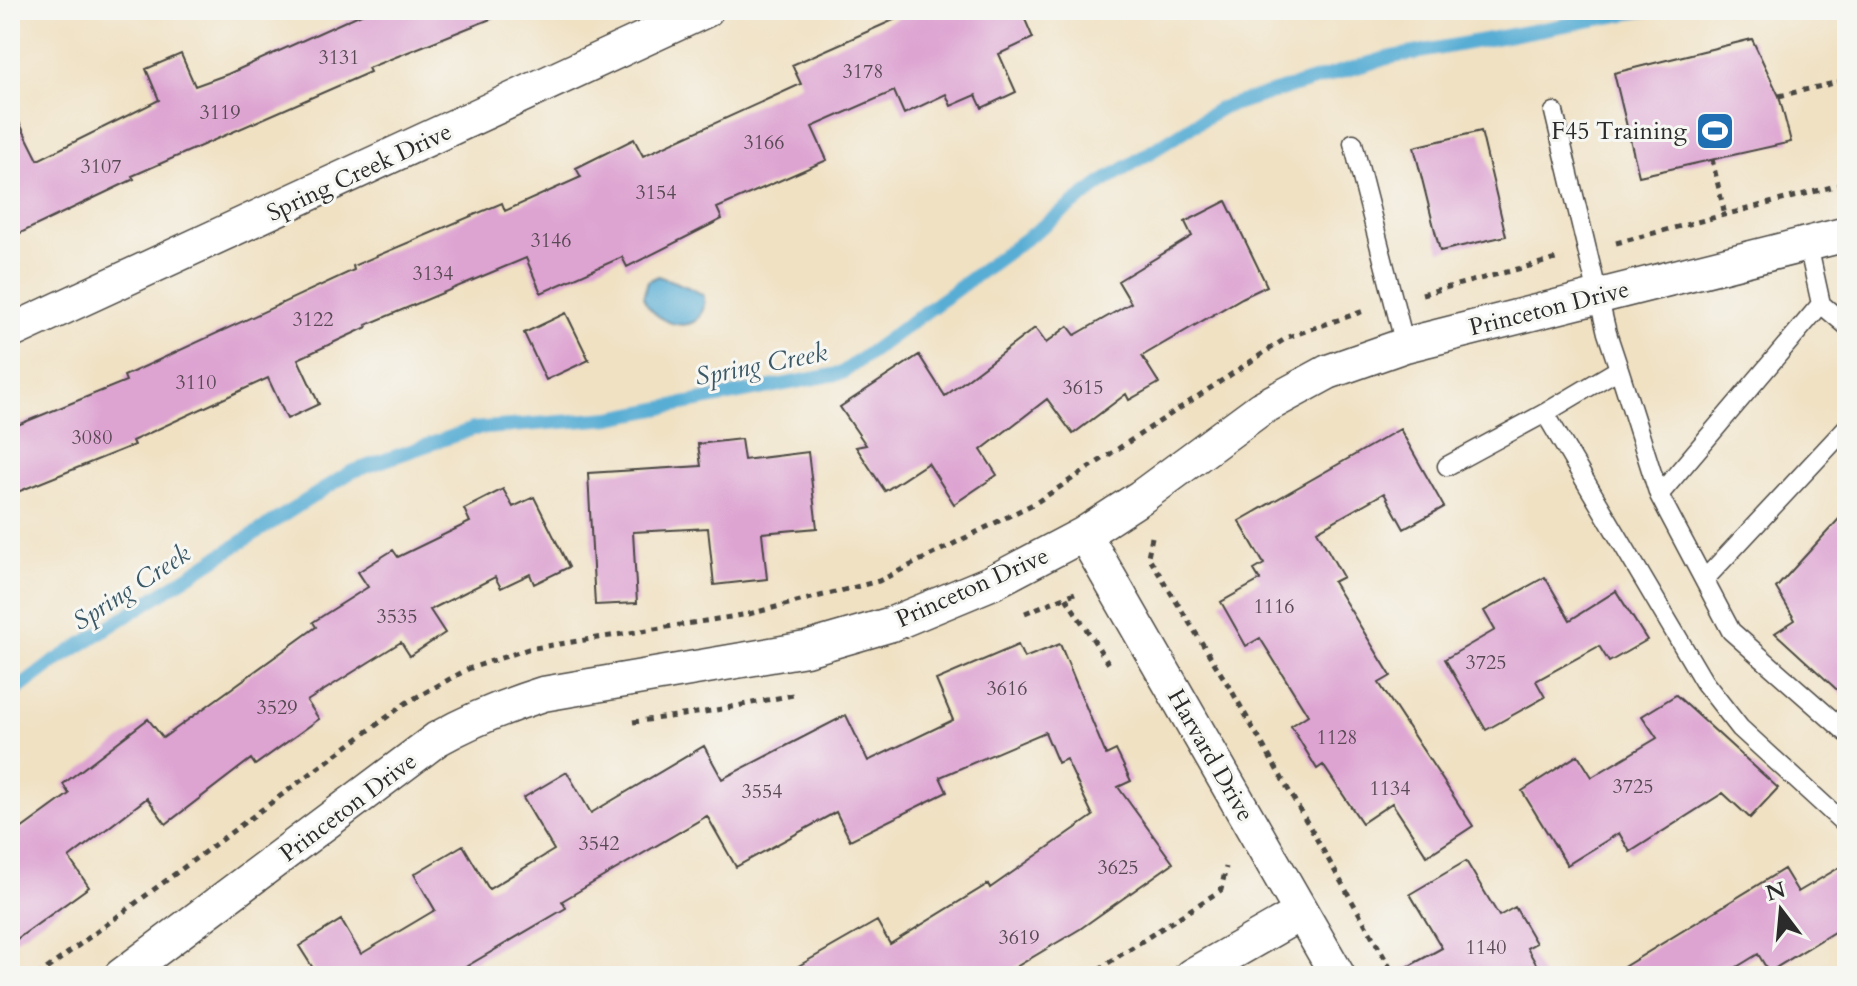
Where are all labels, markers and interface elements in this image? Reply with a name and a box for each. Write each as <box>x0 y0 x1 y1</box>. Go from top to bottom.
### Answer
house number: 3131 <box>319 44 359 71</box>
house number: 3178 <box>843 58 883 85</box>
house number: 3119 <box>200 99 240 126</box>
sports icon: F45 Training <box>1694 110 1736 152</box>
street label: Spring Creek Drive <box>262 115 457 230</box>
place label: F45 Training <box>1551 115 1688 148</box>
house number: 3166 <box>744 129 784 156</box>
house number: 3107 <box>81 153 121 180</box>
house number: 3154 <box>636 179 676 206</box>
house number: 3146 <box>531 227 571 254</box>
house number: 3134 <box>413 260 453 287</box>
street label: Princeton Drive <box>1466 273 1633 344</box>
house number: 3122 <box>293 306 333 333</box>
water label: Spring Creek <box>692 335 830 394</box>
house number: 3110 <box>176 369 216 396</box>
house number: 3615 <box>1063 374 1103 401</box>
house number: 3080 <box>72 424 112 451</box>
water label: Spring Creek <box>66 536 197 639</box>
street label: Princeton Drive <box>891 539 1054 636</box>
house number: 1116 <box>1254 593 1294 620</box>
house number: 3535 <box>377 603 417 630</box>
house number: 3725 <box>1466 649 1506 676</box>
house number: 3616 <box>987 675 1027 702</box>
street label: Harvard Drive <box>1159 683 1262 827</box>
house number: 3529 <box>257 694 297 721</box>
house number: 1128 <box>1317 724 1357 751</box>
street label: Princeton Drive <box>273 745 424 870</box>
house number: 3725 <box>1613 773 1653 800</box>
house number: 1134 <box>1370 775 1410 802</box>
house number: 3554 <box>742 778 782 805</box>
house number: 3542 <box>579 830 619 857</box>
house number: 3625 <box>1098 854 1138 881</box>
north arrow <box>1741 870 1821 950</box>
text: N <box>1762 875 1789 909</box>
house number: 3619 <box>999 924 1039 951</box>
house number: 1140 <box>1466 934 1506 961</box>

